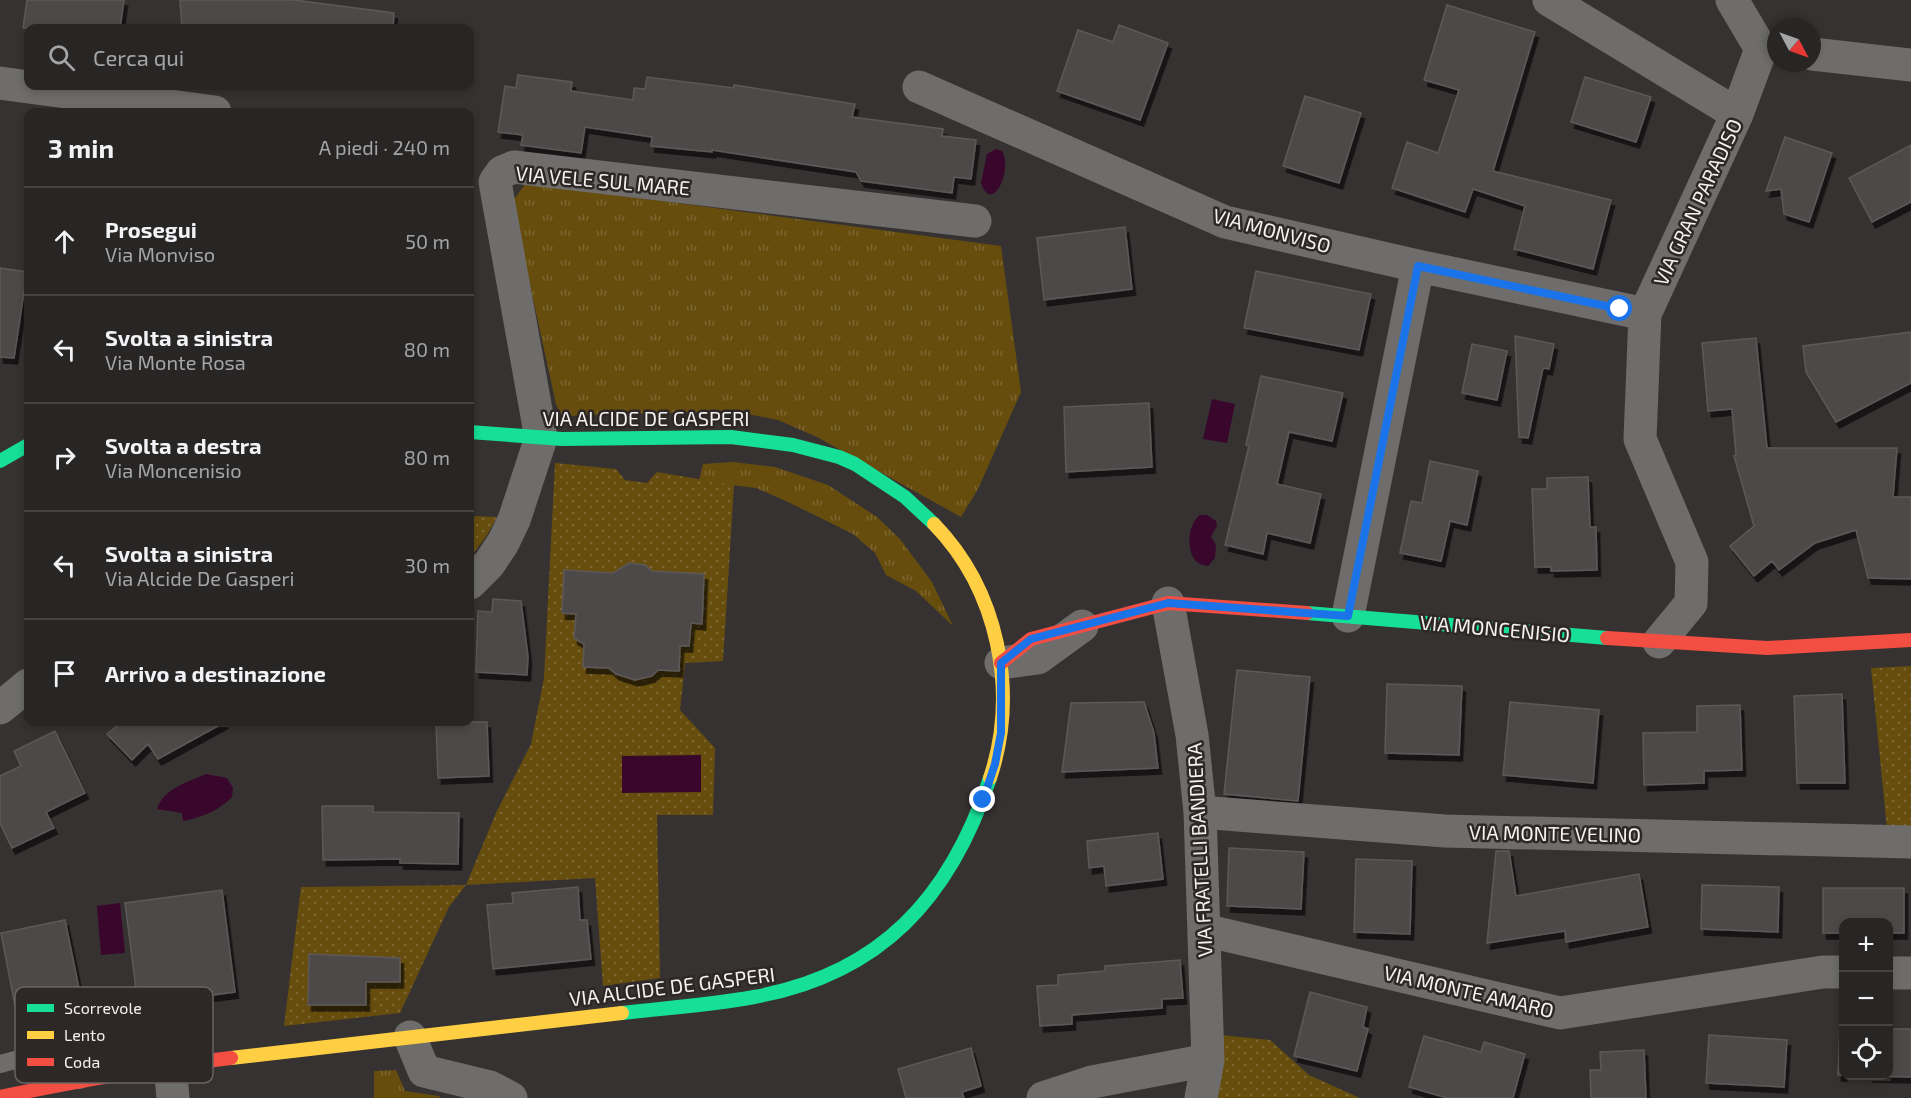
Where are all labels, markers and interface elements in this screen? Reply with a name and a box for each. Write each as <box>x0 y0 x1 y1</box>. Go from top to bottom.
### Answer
north arrow <box>1767 18 1821 72</box>
search box <box>24 24 474 90</box>
icon: search <box>45 41 78 74</box>
text: Cerca qui <box>93 44 184 70</box>
street label: VIA GRAN PARADISO <box>1648 115 1746 289</box>
text: 3 min <box>48 132 114 163</box>
text: A piedi · 240 m <box>319 135 450 159</box>
street label: VIA VELE SUL MARE <box>515 160 691 200</box>
street label: VIA MONVISO <box>1211 203 1333 257</box>
text: Prosegui <box>105 216 197 242</box>
icon: ahead <box>48 225 81 258</box>
text: 50 m <box>405 229 450 253</box>
text: Via Monviso <box>105 242 215 266</box>
route start <box>1606 295 1632 321</box>
text: Svolta a sinistra <box>105 324 273 350</box>
icon: left <box>48 333 81 366</box>
text: 80 m <box>404 337 450 361</box>
text: Via Monte Rosa <box>105 350 246 374</box>
street label: VIA ALCIDE DE GASPERI <box>542 406 750 430</box>
text: Svolta a destra <box>105 432 262 458</box>
icon: right <box>48 441 81 474</box>
text: 80 m <box>404 445 450 469</box>
text: Via Moncenisio <box>105 458 242 482</box>
text: Svolta a sinistra <box>105 540 273 566</box>
icon: left <box>48 549 81 582</box>
text: 30 m <box>405 553 450 577</box>
text: Via Alcide De Gasperi <box>105 566 294 590</box>
street label: VIA MONCENISIO <box>1419 609 1571 647</box>
icon: arrive <box>48 657 81 690</box>
text: Arrivo a destinazione <box>105 660 326 686</box>
street label: VIA FRATELLI BANDIERA <box>1181 742 1217 958</box>
route end <box>969 786 995 812</box>
street label: VIA MONTE VELINO <box>1469 820 1641 846</box>
map controls <box>1839 918 1893 1080</box>
button: + <box>1839 918 1893 972</box>
street label: VIA MONTE AMARO <box>1382 960 1556 1022</box>
street label: VIA ALCIDE DE GASPERI <box>568 961 776 1011</box>
button: − <box>1839 972 1893 1026</box>
legend <box>15 987 213 1083</box>
text: Scorrevole <box>64 998 142 1017</box>
text: Lento <box>64 1025 105 1044</box>
button: locate <box>1839 1026 1893 1080</box>
text: Coda <box>64 1052 100 1071</box>

